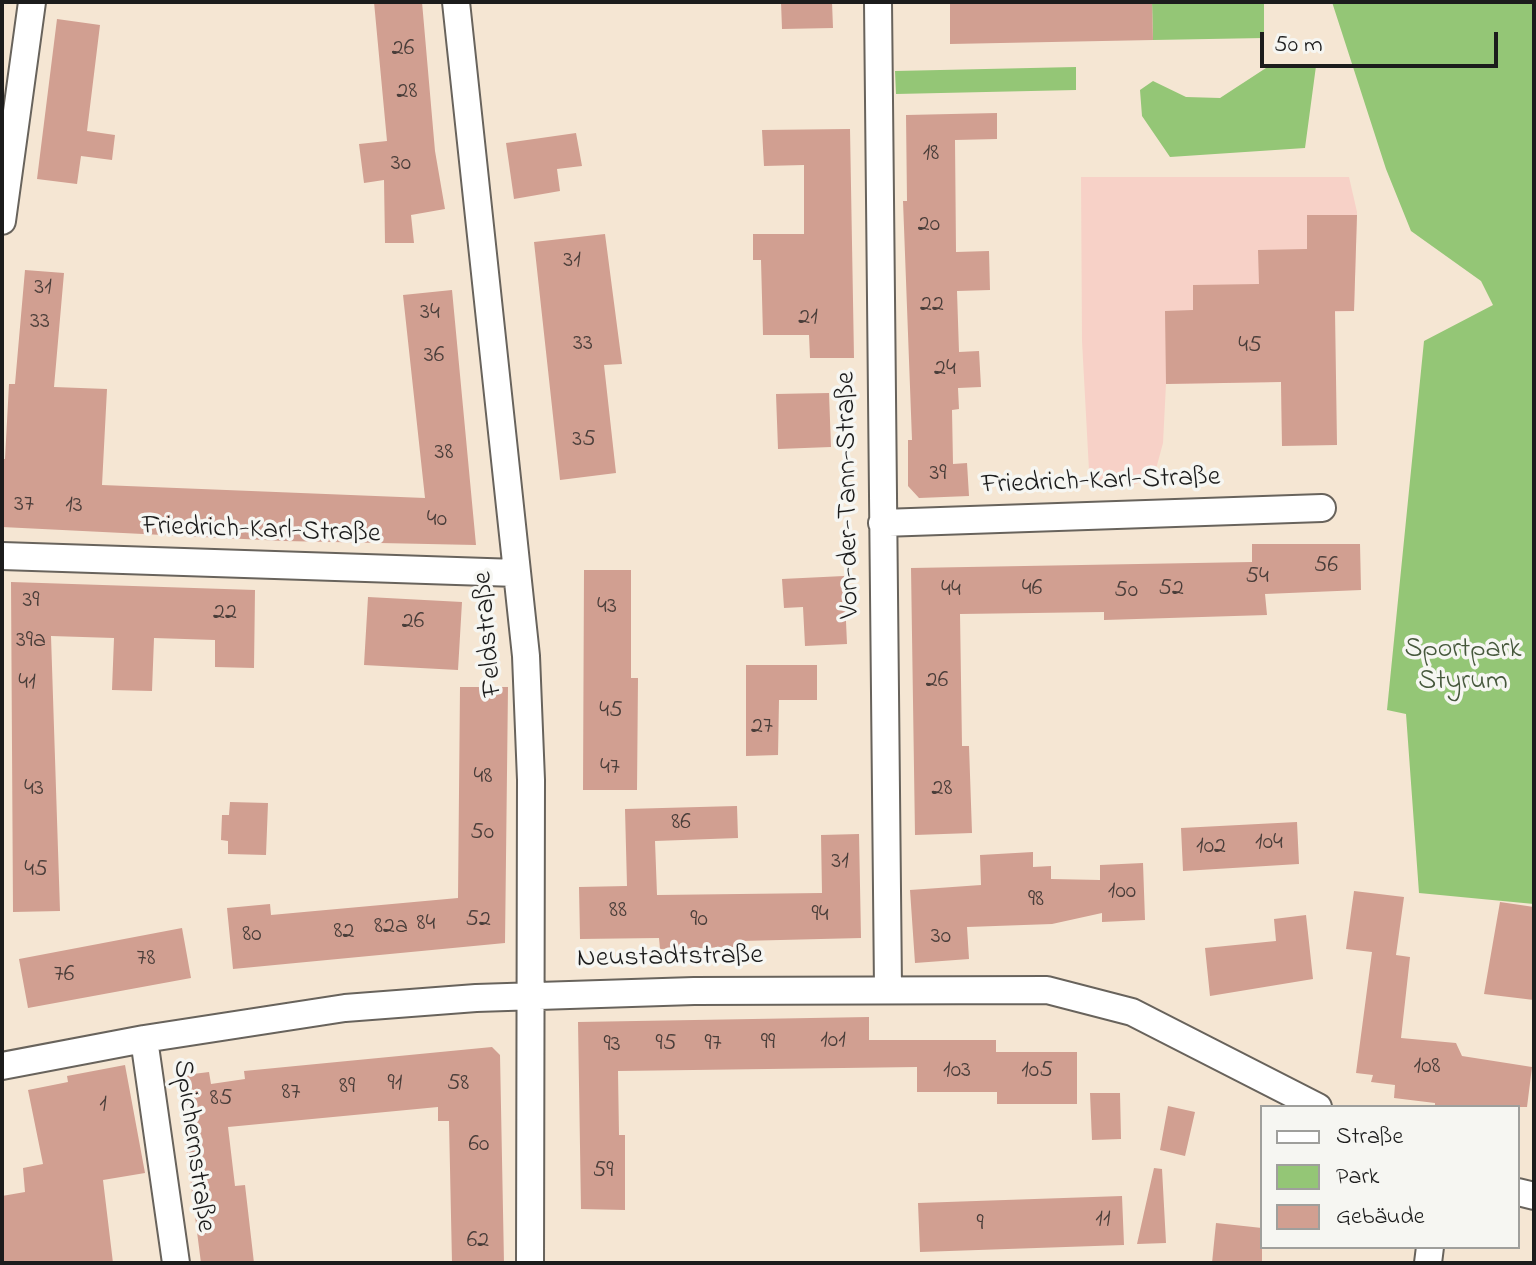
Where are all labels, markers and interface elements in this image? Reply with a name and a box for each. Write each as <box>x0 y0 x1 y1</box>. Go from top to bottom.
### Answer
scale bar <box>1264 16 1502 66</box>
text: 50 m <box>1274 28 1323 63</box>
house number: 26 <box>392 36 414 64</box>
house number: 28 <box>397 79 417 107</box>
house number: 18 <box>923 141 939 169</box>
house number: 30 <box>391 151 411 179</box>
house number: 20 <box>918 212 940 240</box>
house number: 31 <box>563 248 581 276</box>
house number: 31 <box>34 275 52 303</box>
house number: 22 <box>920 292 944 320</box>
house number: 34 <box>420 300 440 328</box>
house number: 21 <box>798 305 818 333</box>
house number: 33 <box>30 309 50 337</box>
house number: 33 <box>573 331 593 359</box>
house number: 45 <box>1238 333 1262 361</box>
house number: 36 <box>424 343 444 371</box>
house number: 24 <box>934 356 956 384</box>
street label: Von-der-Tann-Straße <box>831 371 869 619</box>
house number: 35 <box>572 427 596 455</box>
house number: 38 <box>435 440 453 468</box>
house number: 39 <box>929 461 947 489</box>
street label: Friedrich-Karl-Straße <box>981 462 1221 504</box>
house number: 37 <box>14 492 34 520</box>
house number: 13 <box>65 493 83 521</box>
house number: 40 <box>427 507 447 535</box>
street label: Friedrich-Karl-Straße <box>141 511 381 553</box>
house number: 56 <box>1314 553 1338 581</box>
house number: 54 <box>1245 564 1269 592</box>
street label: Feldstraße <box>468 570 512 698</box>
house number: 46 <box>1022 576 1042 604</box>
house number: 52 <box>1158 576 1184 604</box>
house number: 44 <box>941 577 961 605</box>
house number: 50 <box>1114 578 1138 606</box>
house number: 39 <box>22 588 40 616</box>
house number: 43 <box>597 594 617 622</box>
house number: 22 <box>213 600 237 628</box>
house number: 26 <box>402 609 424 637</box>
house number: 39a <box>16 628 46 656</box>
park label: Sportpark Styrum <box>1404 634 1522 700</box>
house number: 26 <box>926 668 948 696</box>
house number: 41 <box>18 670 36 698</box>
house number: 45 <box>599 698 623 726</box>
house number: 27 <box>751 714 773 742</box>
house number: 47 <box>600 755 620 783</box>
house number: 48 <box>474 764 492 792</box>
house number: 43 <box>24 776 44 804</box>
house number: 28 <box>932 776 952 804</box>
house number: 86 <box>671 810 691 838</box>
house number: 50 <box>470 820 494 848</box>
house number: 104 <box>1255 830 1283 858</box>
house number: 102 <box>1196 834 1226 862</box>
house number: 31 <box>831 849 849 877</box>
house number: 45 <box>24 857 48 885</box>
house number: 100 <box>1108 879 1136 907</box>
house number: 98 <box>1028 887 1044 915</box>
house number: 88 <box>609 898 627 926</box>
house number: 94 <box>811 902 829 930</box>
house number: 52 <box>465 907 491 935</box>
house number: 90 <box>690 907 708 935</box>
house number: 84 <box>417 911 435 939</box>
house number: 82a <box>374 914 408 942</box>
house number: 82 <box>334 919 354 947</box>
house number: 80 <box>242 922 262 950</box>
house number: 30 <box>931 924 951 952</box>
street label: Neustadtstraße <box>577 941 763 977</box>
house number: 78 <box>137 946 155 974</box>
house number: 76 <box>54 962 74 990</box>
house number: 101 <box>820 1028 846 1056</box>
house number: 99 <box>761 1030 775 1058</box>
house number: 95 <box>656 1031 676 1059</box>
house number: 97 <box>704 1031 722 1059</box>
house number: 93 <box>603 1032 621 1060</box>
house number: 108 <box>1414 1054 1440 1082</box>
street label: Spichernstraße <box>163 1058 221 1234</box>
house number: 103 <box>943 1058 971 1086</box>
house number: 105 <box>1021 1058 1053 1086</box>
house number: 91 <box>388 1071 402 1099</box>
house number: 58 <box>447 1071 469 1099</box>
house number: 89 <box>339 1074 355 1102</box>
house number: 87 <box>282 1080 300 1108</box>
house number: 85 <box>210 1086 232 1114</box>
house number: 1 <box>99 1092 107 1120</box>
legend <box>1260 1105 1520 1249</box>
text: Straße <box>1336 1120 1403 1155</box>
house number: 60 <box>469 1132 489 1160</box>
house number: 59 <box>593 1158 613 1186</box>
text: Park <box>1336 1160 1379 1195</box>
text: Gebäude <box>1336 1200 1425 1235</box>
house number: 11 <box>1095 1207 1111 1235</box>
house number: 9 <box>976 1211 984 1239</box>
house number: 62 <box>467 1228 489 1256</box>

